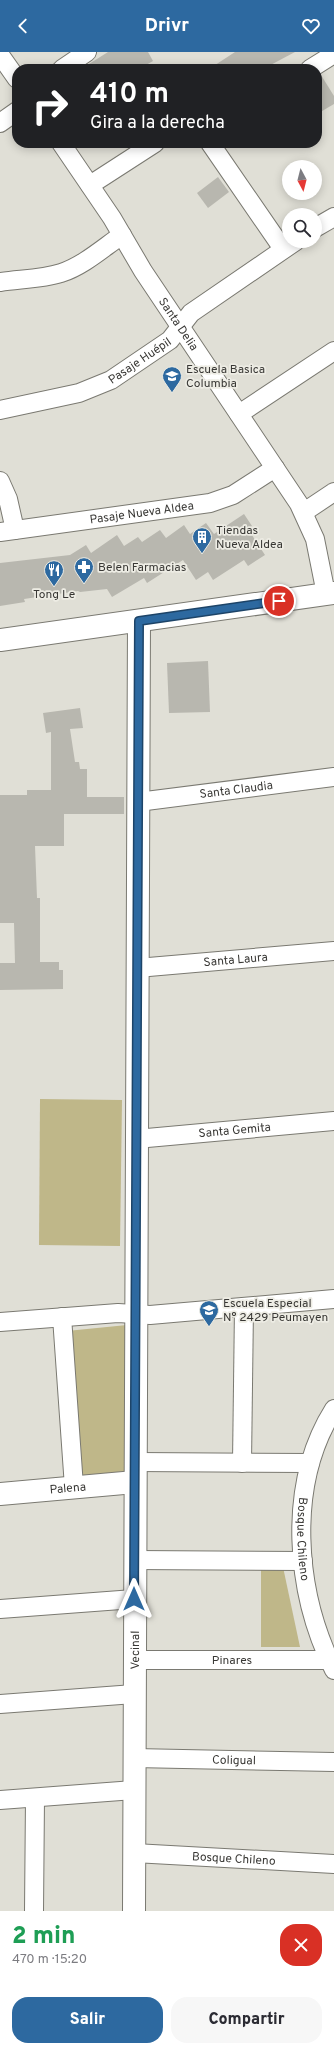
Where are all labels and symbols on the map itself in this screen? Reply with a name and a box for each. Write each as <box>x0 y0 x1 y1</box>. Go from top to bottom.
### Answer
north arrow <box>282 160 322 200</box>
street label: Santa Delia <box>154 295 201 354</box>
street label: Pasaje Huépil <box>106 334 175 388</box>
place label: Escuela Basica Columbia <box>186 362 265 392</box>
school or university icon: Escuela Basica Columbia <box>161 365 183 393</box>
street label: Pasaje Nueva Aldea <box>89 498 195 529</box>
place label: Tiendas Nueva Aldea <box>216 523 283 553</box>
building icon: Tiendas Nueva Aldea <box>191 526 213 554</box>
pharmacy icon: Belen Farmacias <box>73 556 95 584</box>
restaurant icon: Tong Le <box>43 559 65 587</box>
place label: Belen Farmacias <box>98 560 186 576</box>
pin <box>262 584 296 618</box>
place label: Tong Le <box>33 587 75 603</box>
street label: Santa Claudia <box>199 778 274 803</box>
street label: Santa Laura <box>203 950 269 971</box>
street label: Santa Gemita <box>198 1120 272 1142</box>
place label: Escuela Especial N° 2429 Peumayen <box>223 1296 328 1326</box>
school or university icon: Escuela Especial N° 2429 Peumayen <box>198 1299 220 1327</box>
street label: Palena <box>49 1479 87 1499</box>
street label: Bosque Chileno <box>292 1496 312 1582</box>
position arrow <box>113 1578 155 1620</box>
street label: Vecinal <box>128 1631 144 1669</box>
street label: Pinares <box>212 1653 252 1669</box>
street label: Coligual <box>212 1753 256 1769</box>
street label: Bosque Chileno <box>192 1849 276 1870</box>

